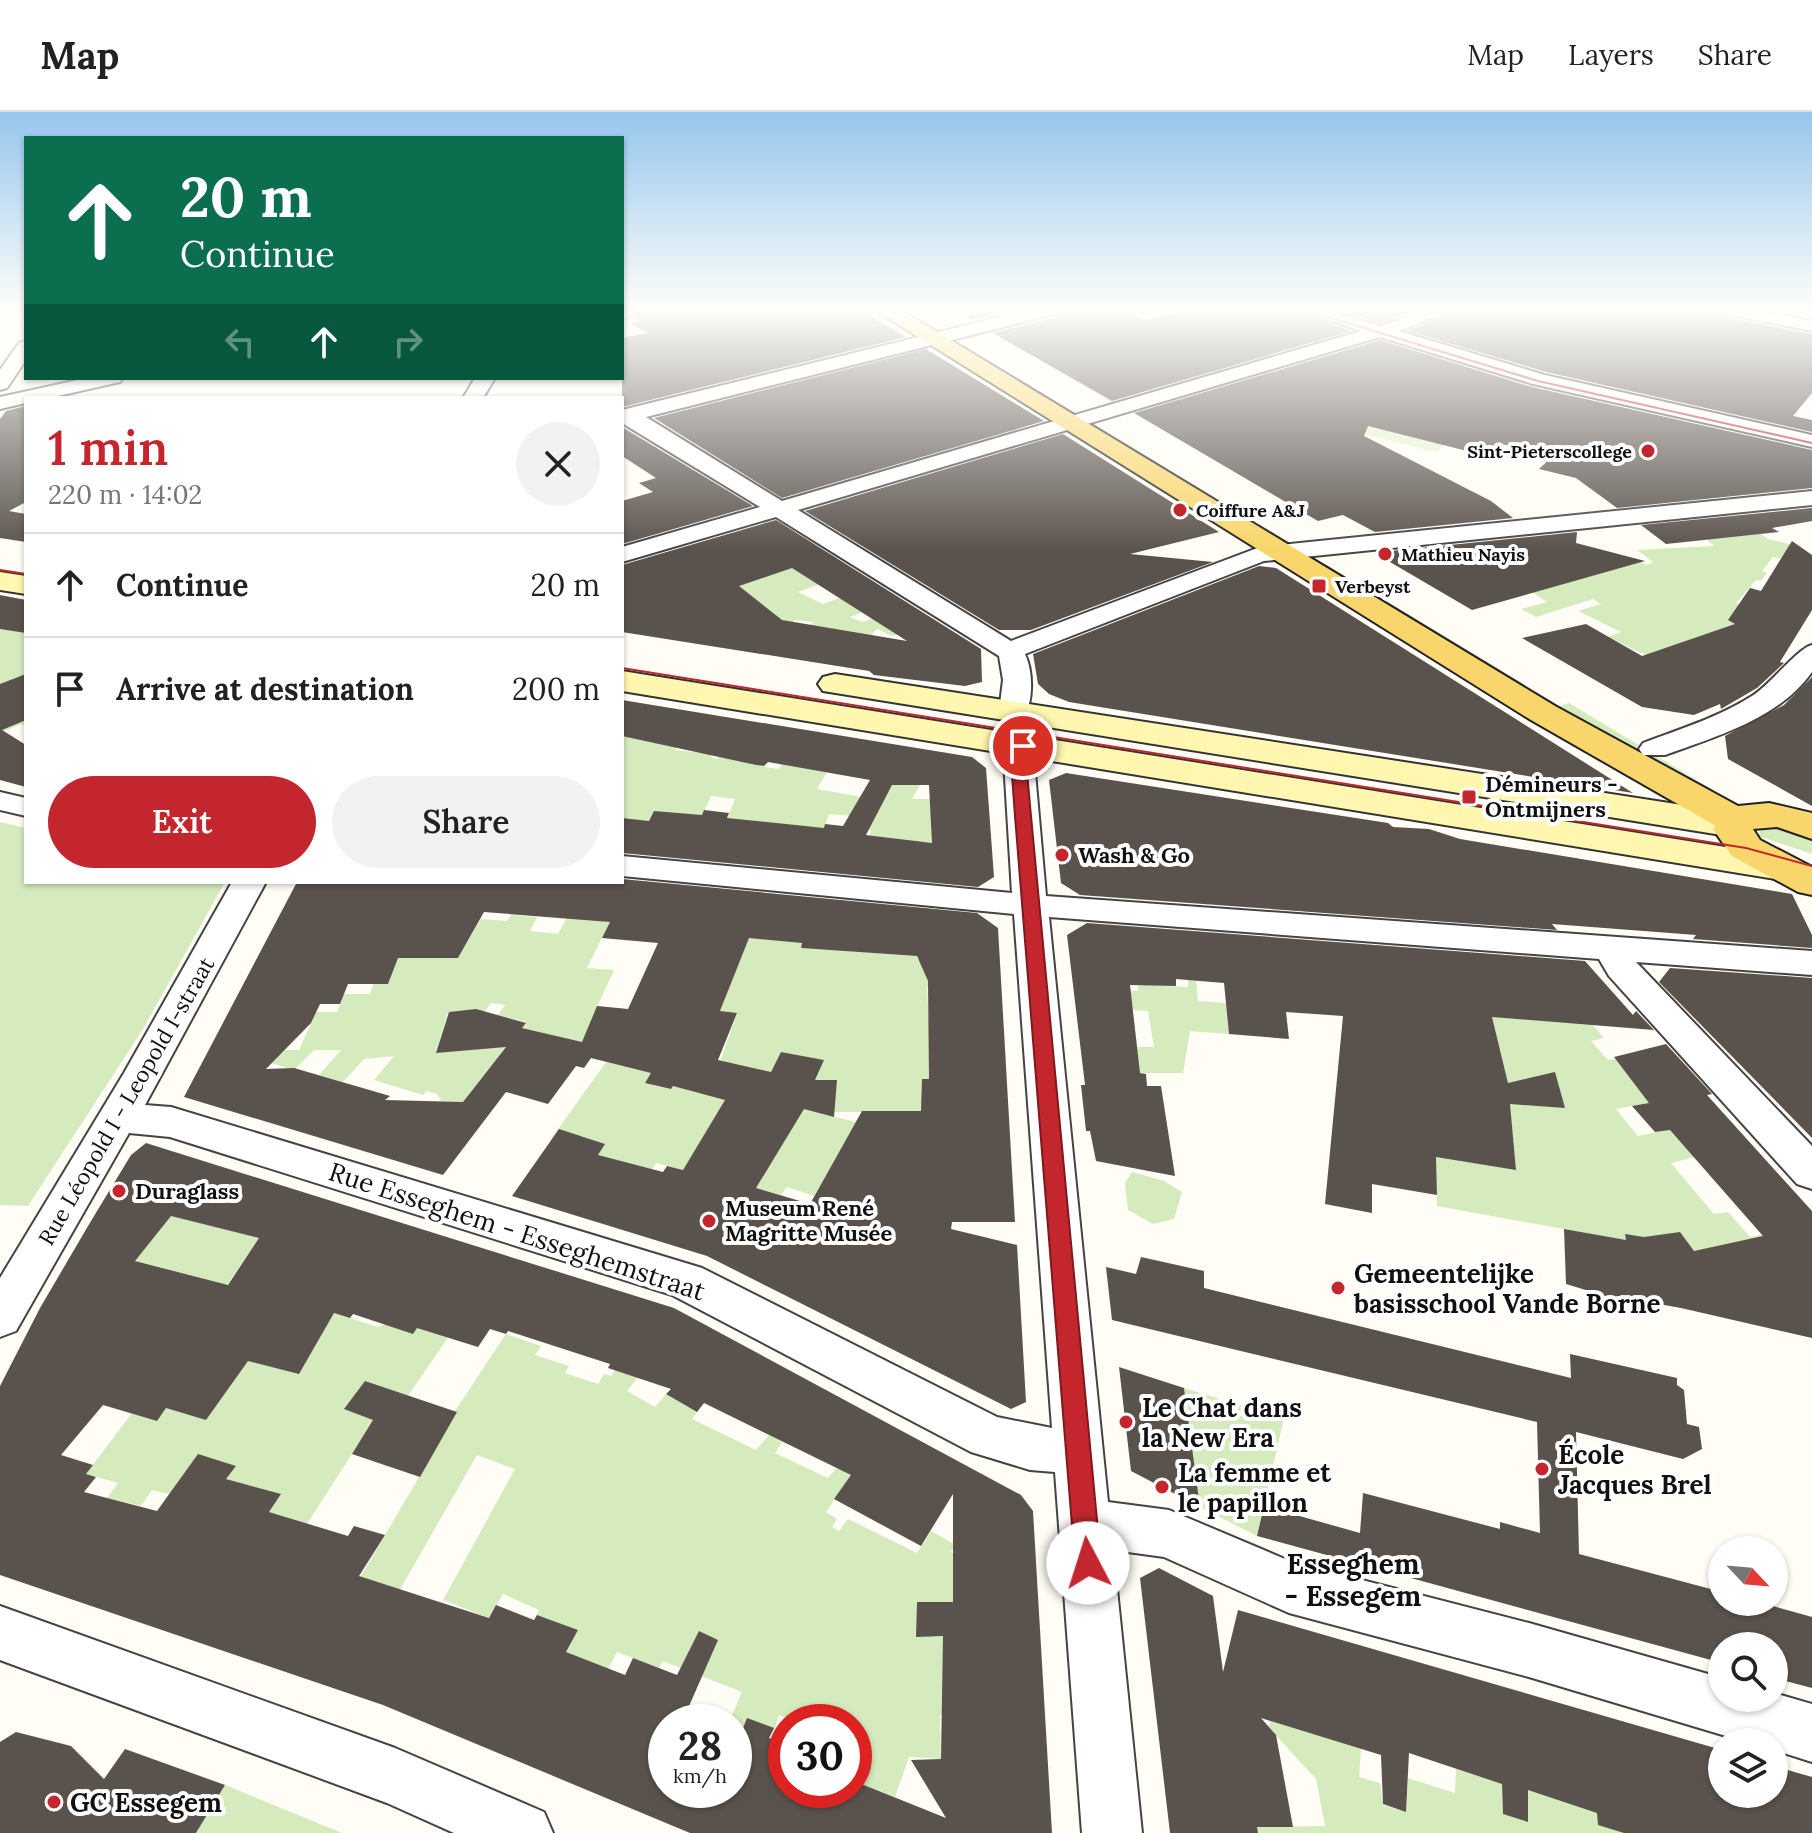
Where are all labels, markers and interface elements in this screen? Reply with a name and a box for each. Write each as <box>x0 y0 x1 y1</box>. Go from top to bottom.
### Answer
text: Map <box>40 31 119 79</box>
text: Map <box>1467 37 1524 73</box>
text: Layers <box>1568 37 1654 73</box>
text: Share <box>1698 37 1772 73</box>
text: 20 m <box>180 161 312 232</box>
icon: ahead <box>48 168 152 272</box>
text: Continue <box>180 231 335 277</box>
icon: left <box>218 320 262 364</box>
icon: ahead <box>302 320 346 364</box>
icon: right <box>386 320 430 364</box>
text: 1 min <box>48 417 168 478</box>
button: close <box>516 422 600 506</box>
place label: Sint-Pieterscollege <box>1467 440 1632 463</box>
marker: Sint-Pieterscollege <box>1639 442 1657 460</box>
text: 220 m · 14:02 <box>48 478 202 511</box>
place label: Coiffure A&J <box>1196 499 1305 522</box>
marker: Coiffure A&J <box>1171 501 1189 519</box>
place label: Mathieu Nayis <box>1401 543 1525 566</box>
marker: Mathieu Nayis <box>1376 545 1394 563</box>
icon: ahead <box>48 563 92 607</box>
text: Continue <box>116 566 248 604</box>
text: 20 m <box>531 566 600 604</box>
place label: Verbeyst <box>1335 575 1411 598</box>
marker: Verbeyst <box>1310 577 1328 595</box>
icon: arrive <box>48 667 92 711</box>
text: Arrive at destination <box>116 670 414 708</box>
text: 200 m <box>512 670 600 708</box>
pin <box>989 712 1057 780</box>
icon: arrive <box>1001 724 1045 768</box>
place label: Démineurs - Ontmijners <box>1485 770 1618 823</box>
button: Exit <box>48 776 316 868</box>
button: Share <box>332 776 600 868</box>
marker: Démineurs - Ontmijners <box>1460 788 1478 806</box>
place label: Wash & Go <box>1078 841 1190 869</box>
marker: Wash & Go <box>1053 846 1071 864</box>
street label: Rue Léopold I - Leopold I-straat <box>32 952 220 1250</box>
street label: Rue Esseghem - Esseghemstraat <box>325 1154 709 1308</box>
place label: Duraglass <box>135 1177 239 1205</box>
marker: Duraglass <box>110 1182 128 1200</box>
place label: Museum René Magritte Musée <box>725 1194 892 1247</box>
marker: Museum René Magritte Musée <box>700 1212 718 1230</box>
place label: Gemeentelijke basisschool Vande Borne <box>1353 1257 1661 1320</box>
marker: Gemeentelijke basisschool Vande Borne <box>1329 1279 1347 1297</box>
place label: Le Chat dans la New Era <box>1142 1391 1302 1454</box>
marker: Le Chat dans la New Era <box>1117 1413 1135 1431</box>
place label: École Jacques Brel <box>1558 1438 1712 1501</box>
place label: La femme et le papillon <box>1178 1456 1332 1519</box>
marker: École Jacques Brel <box>1533 1460 1551 1478</box>
marker: La femme et le papillon <box>1153 1478 1171 1496</box>
position arrow <box>1046 1521 1130 1605</box>
north arrow <box>1708 1536 1788 1616</box>
map controls <box>1708 1536 1788 1808</box>
district label: Esseghem - Essegem <box>1285 1546 1421 1614</box>
button: search <box>1708 1632 1788 1712</box>
speed limit sign: 30 <box>768 1704 872 1808</box>
text: 28 <box>678 1720 722 1771</box>
button: layers <box>1708 1728 1788 1808</box>
text: km/h <box>673 1763 727 1788</box>
place label: GC Essegem <box>70 1786 222 1819</box>
marker: GC Essegem <box>45 1793 63 1811</box>

